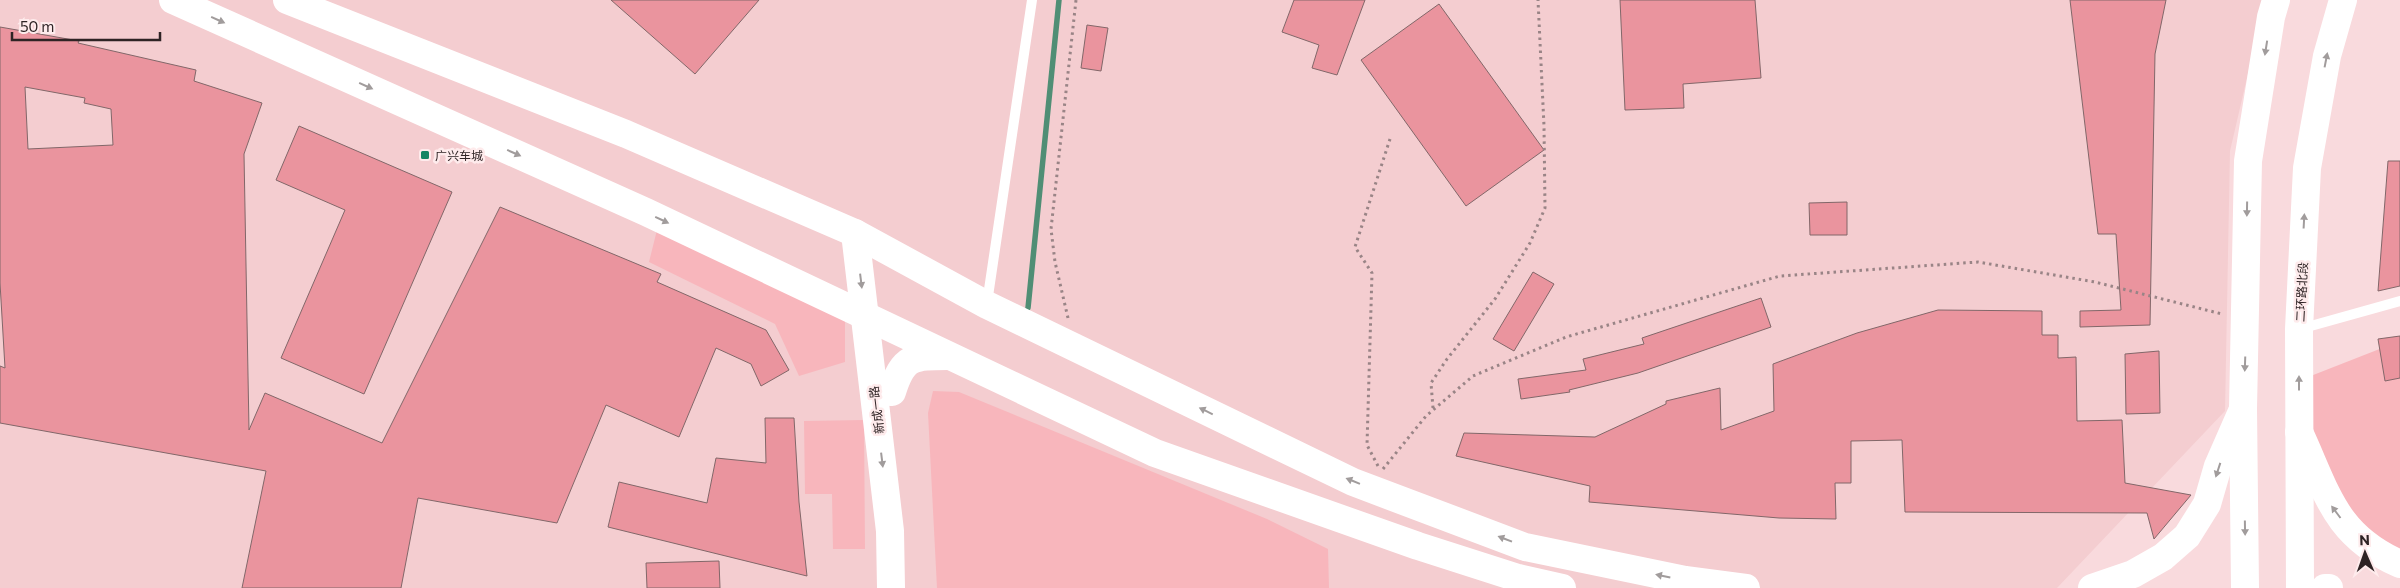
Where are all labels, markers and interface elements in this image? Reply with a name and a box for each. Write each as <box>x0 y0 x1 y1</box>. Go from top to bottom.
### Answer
scale bar <box>12 10 160 42</box>
one-way arrow <box>211 16 225 24</box>
text: 50 m <box>20 17 54 35</box>
one-way arrow <box>2261 40 2269 56</box>
one-way arrow <box>2323 52 2331 68</box>
one-way arrow <box>359 83 373 91</box>
place label: 广兴车城 <box>435 148 483 162</box>
marker: 广兴车城 <box>419 149 431 161</box>
one-way arrow <box>507 149 521 157</box>
one-way arrow <box>2243 201 2251 217</box>
one-way arrow <box>2301 213 2309 229</box>
one-way arrow <box>655 216 669 224</box>
street label: 二环路北段 <box>2292 262 2310 322</box>
one-way arrow <box>857 274 865 290</box>
one-way arrow <box>2240 357 2248 373</box>
one-way arrow <box>2295 375 2303 391</box>
street label: 新成一路 <box>866 385 886 435</box>
one-way arrow <box>1199 407 1213 415</box>
one-way arrow <box>878 452 886 468</box>
one-way arrow <box>2213 463 2221 478</box>
one-way arrow <box>1346 477 1360 485</box>
one-way arrow <box>2331 505 2341 519</box>
one-way arrow <box>2241 520 2249 536</box>
north arrow <box>2340 528 2390 578</box>
text: N <box>2359 531 2370 548</box>
one-way arrow <box>1497 535 1512 543</box>
one-way arrow <box>1654 571 1670 579</box>

